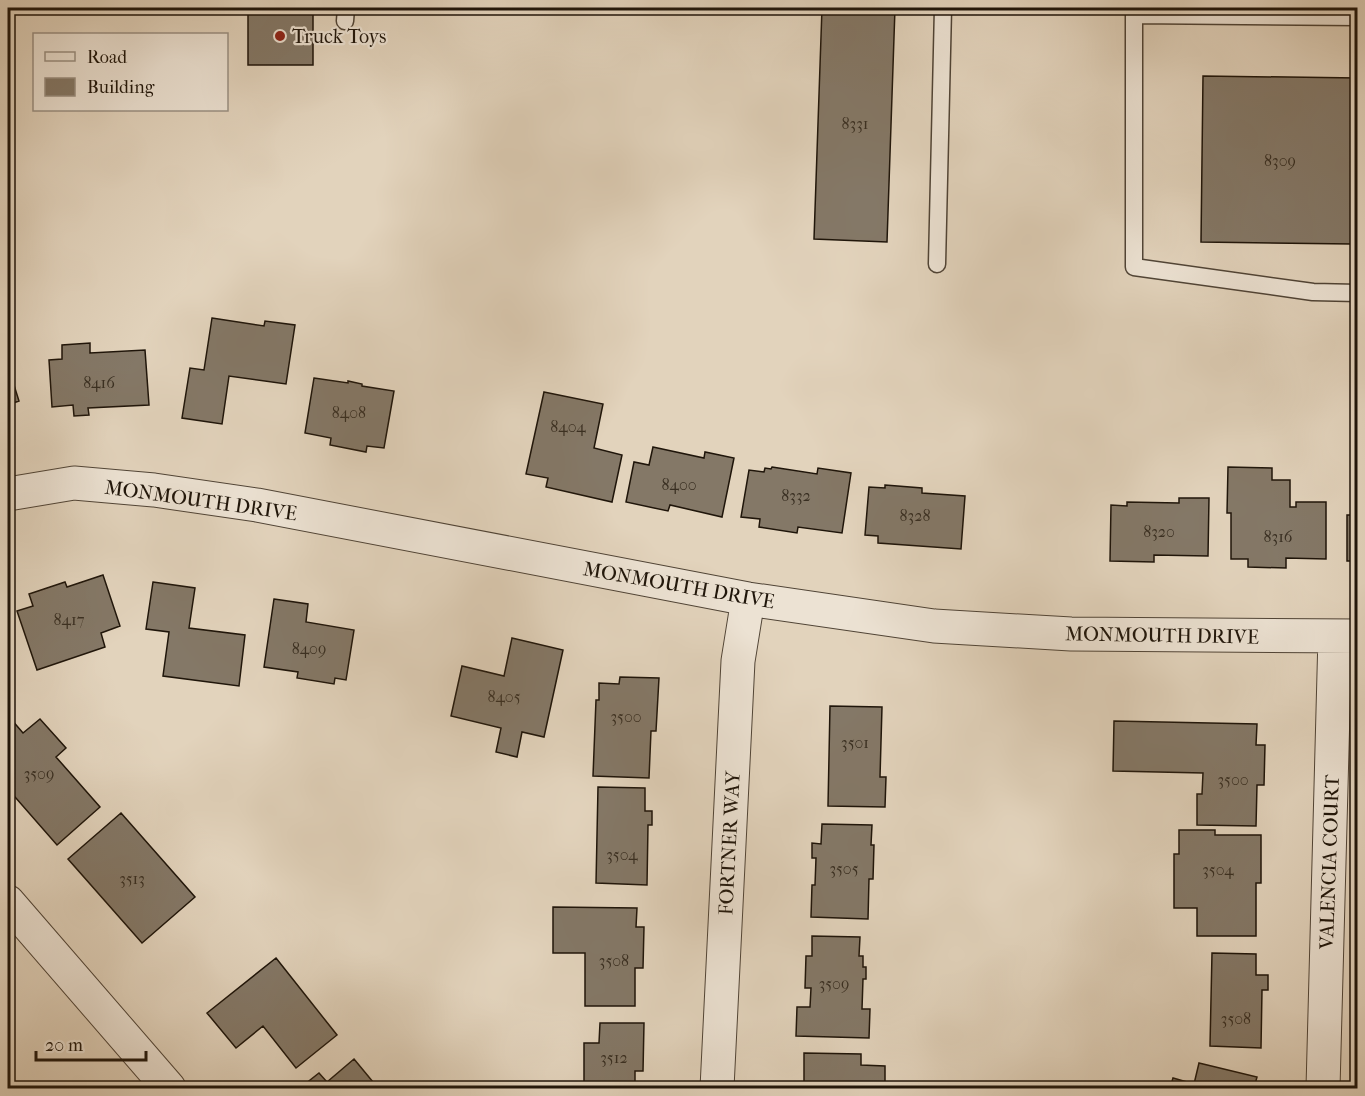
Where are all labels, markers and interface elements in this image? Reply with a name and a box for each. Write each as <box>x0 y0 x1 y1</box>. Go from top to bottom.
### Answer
place label: Truck Toys <box>292 25 386 48</box>
marker: Truck Toys <box>273 29 287 43</box>
legend <box>33 33 228 111</box>
text: Road <box>87 47 127 68</box>
text: Building <box>87 77 155 98</box>
house number: 8331 <box>842 114 868 133</box>
house number: 8309 <box>1264 151 1296 170</box>
house number: 8416 <box>83 373 115 392</box>
house number: 8408 <box>332 403 366 422</box>
house number: 8404 <box>550 417 586 436</box>
house number: 8400 <box>661 475 697 494</box>
street label: MONMOUTH DRIVE <box>103 476 299 525</box>
house number: 8332 <box>781 486 811 505</box>
house number: 8328 <box>900 506 930 525</box>
house number: 8320 <box>1143 522 1175 541</box>
house number: 8316 <box>1264 527 1293 546</box>
street label: MONMOUTH DRIVE <box>581 557 776 614</box>
house number: 8417 <box>54 610 85 629</box>
street label: MONMOUTH DRIVE <box>1065 622 1259 649</box>
house number: 8409 <box>292 639 326 658</box>
house number: 8405 <box>487 687 521 706</box>
house number: 3500 <box>610 707 642 726</box>
house number: 3501 <box>841 733 869 752</box>
house number: 3509 <box>24 764 54 783</box>
street label: FORTNER WAY <box>714 769 745 916</box>
house number: 3500 <box>1217 770 1249 789</box>
street label: VALENCIA COURT <box>1315 774 1344 951</box>
house number: 3504 <box>606 845 638 864</box>
house number: 3505 <box>829 859 859 878</box>
house number: 3504 <box>1202 860 1234 879</box>
house number: 3513 <box>119 869 145 888</box>
house number: 3508 <box>599 951 629 970</box>
house number: 3509 <box>819 974 849 993</box>
house number: 3508 <box>1221 1009 1251 1028</box>
scale bar <box>36 1024 146 1062</box>
text: 20 m <box>45 1035 83 1056</box>
house number: 3512 <box>600 1048 628 1067</box>

